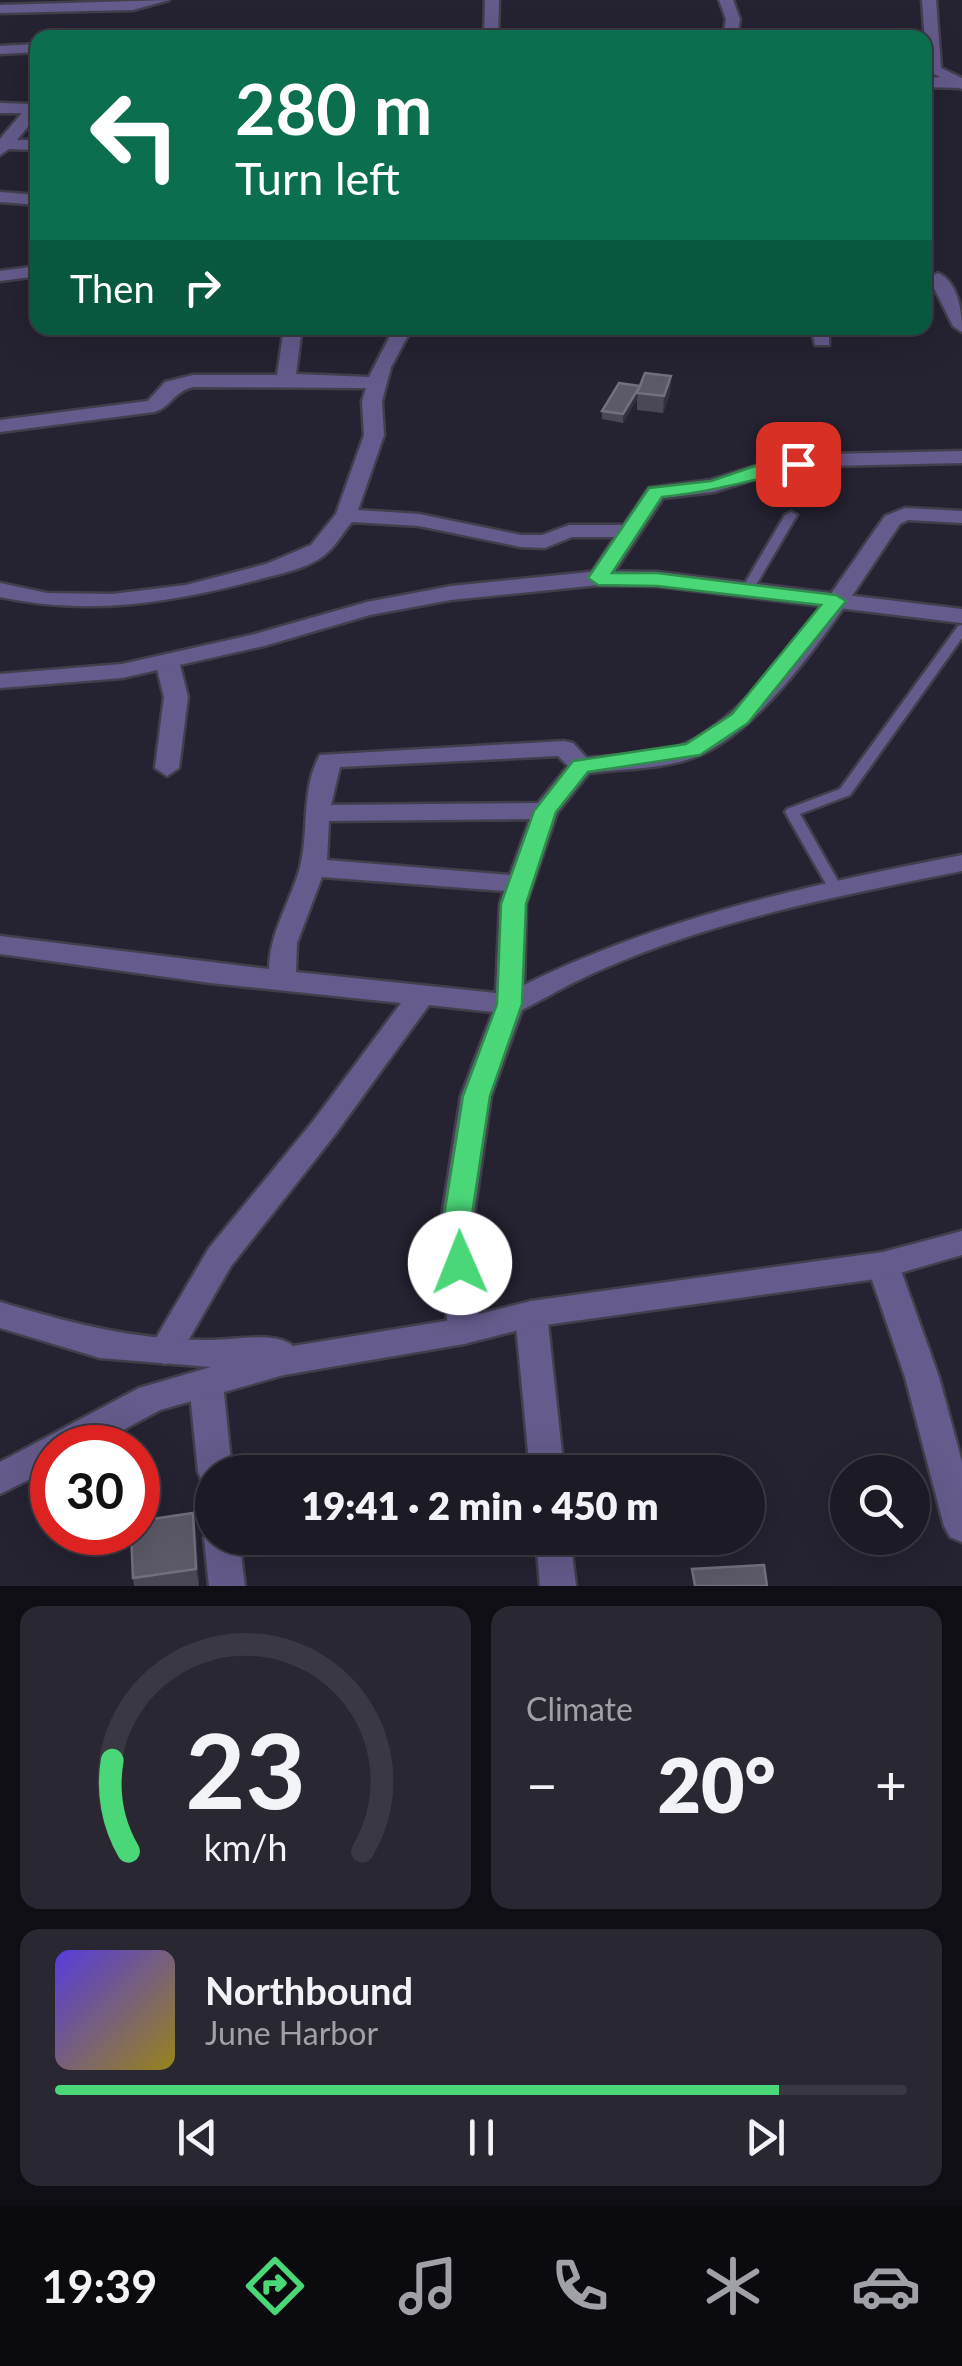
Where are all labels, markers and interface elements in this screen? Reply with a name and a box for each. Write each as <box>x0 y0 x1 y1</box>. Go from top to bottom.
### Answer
text: 280 m <box>235 66 432 150</box>
icon: left <box>70 70 200 200</box>
text: Turn left <box>235 151 400 205</box>
icon: right <box>175 260 230 315</box>
text: Then <box>70 265 155 311</box>
pin <box>756 422 841 507</box>
icon: arrive <box>771 437 826 492</box>
position arrow <box>408 1211 512 1315</box>
speed limit sign: 30 <box>30 1425 160 1555</box>
map controls <box>830 1455 930 1555</box>
button: search <box>830 1455 930 1555</box>
text: 19:41 · 2 min · 450 m <box>301 1482 659 1528</box>
text: Climate <box>526 1689 633 1728</box>
text: 23 <box>185 1706 306 1831</box>
text: 20° <box>657 1739 776 1829</box>
text: − <box>526 1751 558 1817</box>
text: + <box>875 1751 907 1817</box>
text: km/h <box>204 1826 287 1869</box>
text: Northbound <box>205 1967 413 2013</box>
text: June Harbor <box>205 2013 378 2052</box>
icon: previous <box>170 2110 225 2165</box>
icon: pause <box>454 2110 509 2165</box>
icon: next <box>738 2110 793 2165</box>
icon: directions <box>240 2251 310 2321</box>
icon: music <box>393 2251 463 2321</box>
icon: phone <box>545 2251 615 2321</box>
icon: climate <box>698 2251 768 2321</box>
icon: car <box>851 2251 921 2321</box>
text: 19:39 <box>41 2259 157 2313</box>

